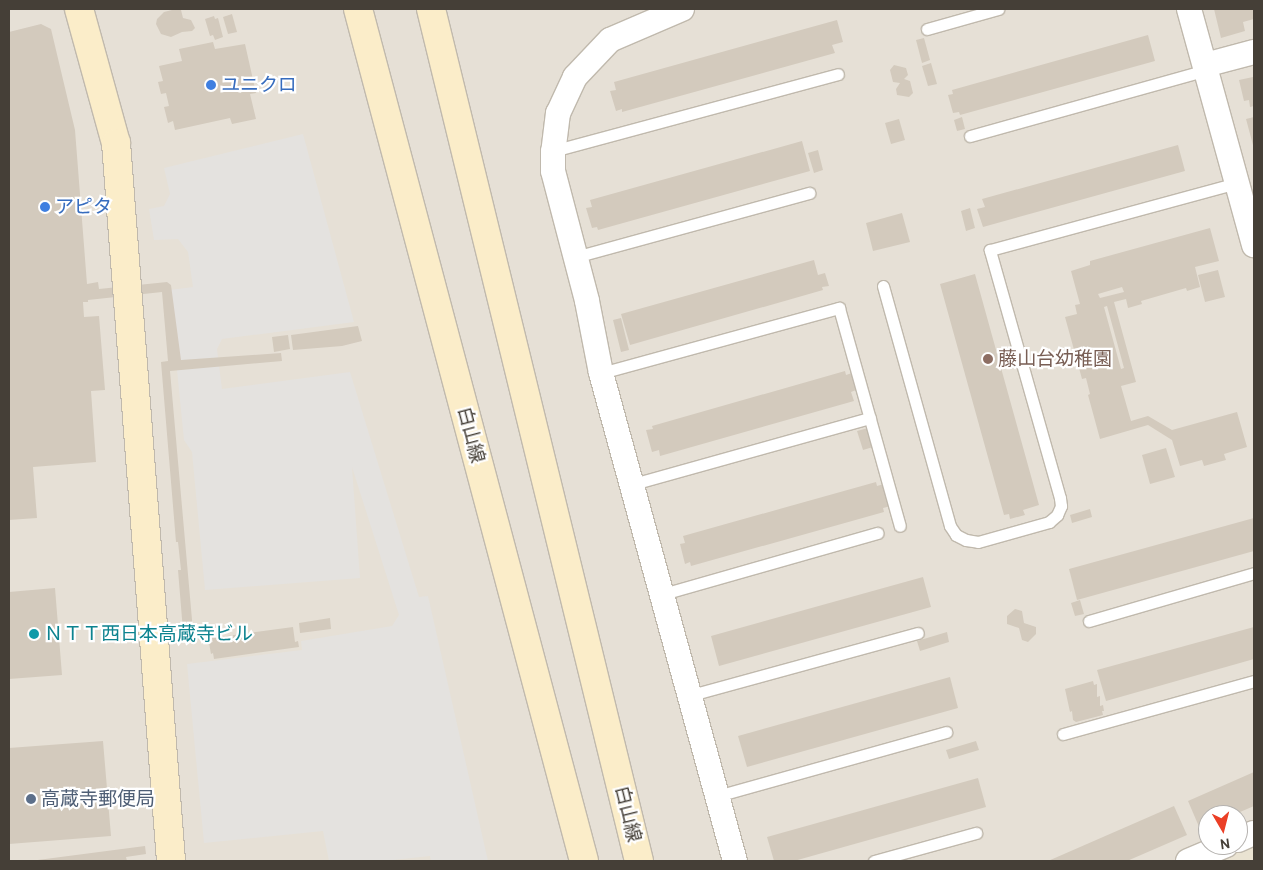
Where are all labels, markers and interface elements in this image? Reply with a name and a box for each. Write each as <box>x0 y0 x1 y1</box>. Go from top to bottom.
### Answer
place label: ユニクロ <box>221 74 297 96</box>
marker: ユニクロ <box>205 79 217 91</box>
place label: アピタ <box>55 196 112 218</box>
marker: アピタ <box>39 201 51 213</box>
place label: 藤山台幼稚園 <box>998 348 1112 370</box>
marker: 藤山台幼稚園 <box>982 353 994 365</box>
street label: 白山線 <box>453 405 489 465</box>
place label: ＮＴＴ西日本高蔵寺ビル <box>44 623 253 645</box>
marker: ＮＴＴ西日本高蔵寺ビル <box>28 628 40 640</box>
street label: 白山線 <box>610 784 646 844</box>
place label: 高蔵寺郵便局 <box>41 788 155 810</box>
marker: 高蔵寺郵便局 <box>25 793 37 805</box>
north arrow <box>1198 805 1248 855</box>
text: N <box>1219 834 1231 853</box>

